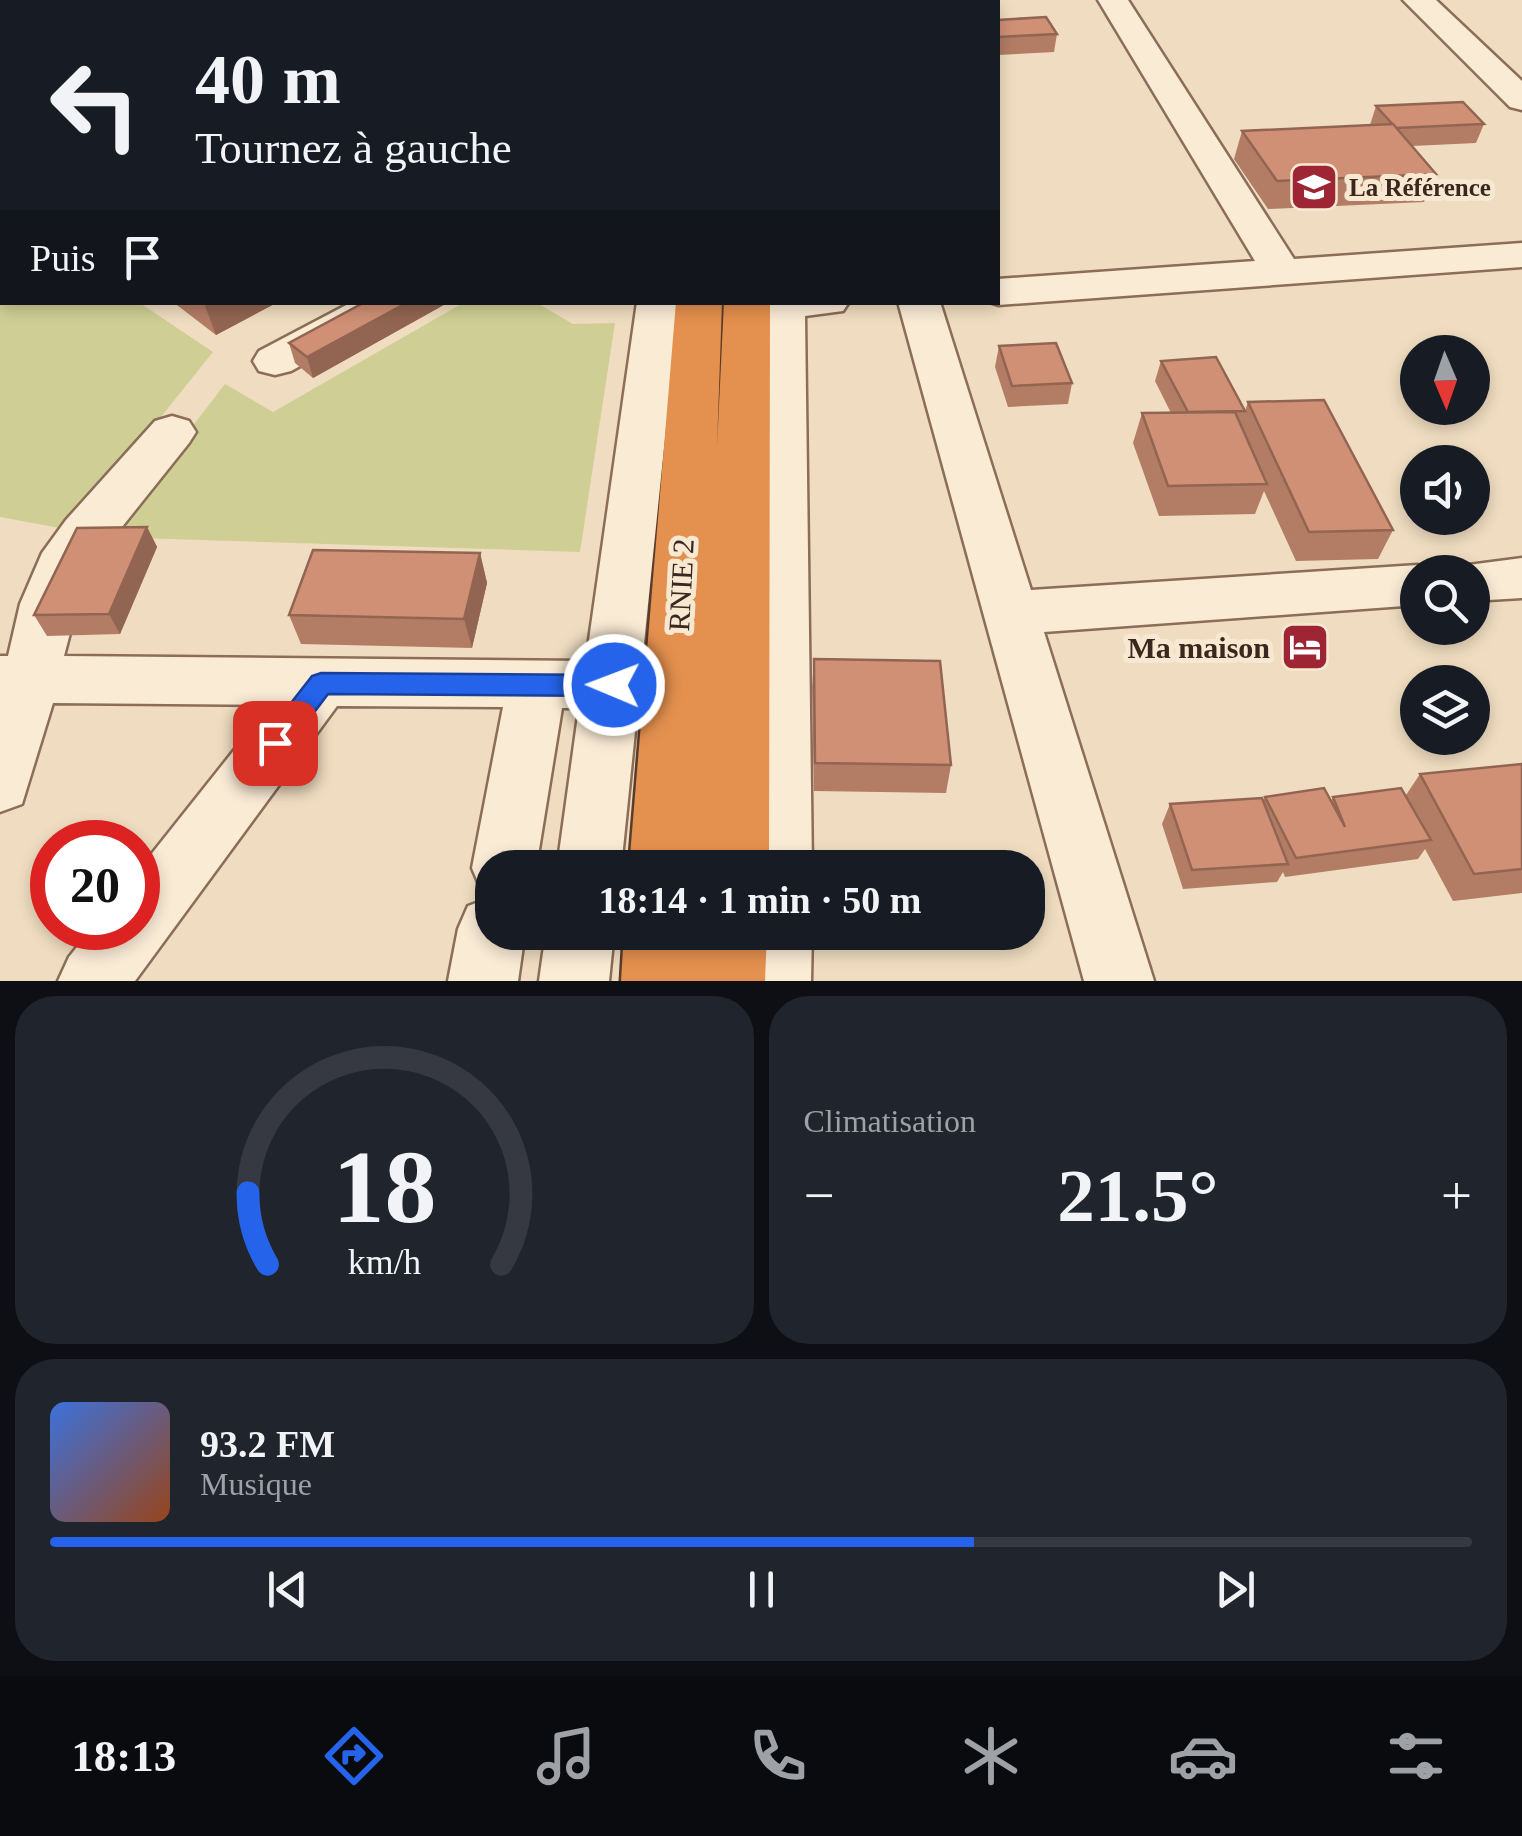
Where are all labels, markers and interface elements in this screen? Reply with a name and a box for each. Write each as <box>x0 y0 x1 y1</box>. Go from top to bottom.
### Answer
icon: left <box>30 40 160 170</box>
text: 40 m <box>195 41 341 118</box>
text: Tournez à gauche <box>195 123 512 173</box>
school or university icon: La Référence <box>1288 161 1340 213</box>
place label: La Référence <box>1349 174 1491 201</box>
icon: arrive <box>115 230 170 285</box>
text: Puis <box>30 237 95 279</box>
north arrow <box>1400 335 1490 425</box>
map controls <box>1400 335 1490 755</box>
button: sound <box>1400 445 1490 535</box>
street label: RNIE 2 <box>662 538 700 632</box>
button: search <box>1400 555 1490 645</box>
hotel icon: Ma maison <box>1279 621 1331 673</box>
place label: Ma maison <box>1128 631 1270 664</box>
position arrow <box>562 633 666 737</box>
button: layers <box>1400 665 1490 755</box>
pin <box>233 701 318 786</box>
icon: arrive <box>248 716 303 771</box>
speed limit sign: 20 <box>30 820 160 950</box>
text: 18:14 · 1 min · 50 m <box>599 879 922 921</box>
text: Climatisation <box>804 1103 976 1139</box>
text: 18 <box>332 1129 436 1244</box>
text: 21.5° <box>1057 1154 1218 1237</box>
text: − <box>804 1165 835 1226</box>
text: + <box>1441 1165 1472 1226</box>
text: km/h <box>348 1242 421 1282</box>
text: 93.2 FM <box>200 1423 335 1465</box>
text: Musique <box>200 1466 312 1502</box>
icon: previous <box>260 1562 315 1617</box>
icon: pause <box>734 1562 789 1617</box>
icon: next <box>1208 1562 1263 1617</box>
icon: directions <box>319 1721 389 1791</box>
icon: music <box>531 1721 601 1791</box>
icon: phone <box>743 1721 813 1791</box>
icon: climate <box>956 1721 1026 1791</box>
icon: car <box>1168 1721 1238 1791</box>
icon: filters <box>1381 1721 1451 1791</box>
text: 18:13 <box>71 1731 176 1781</box>

